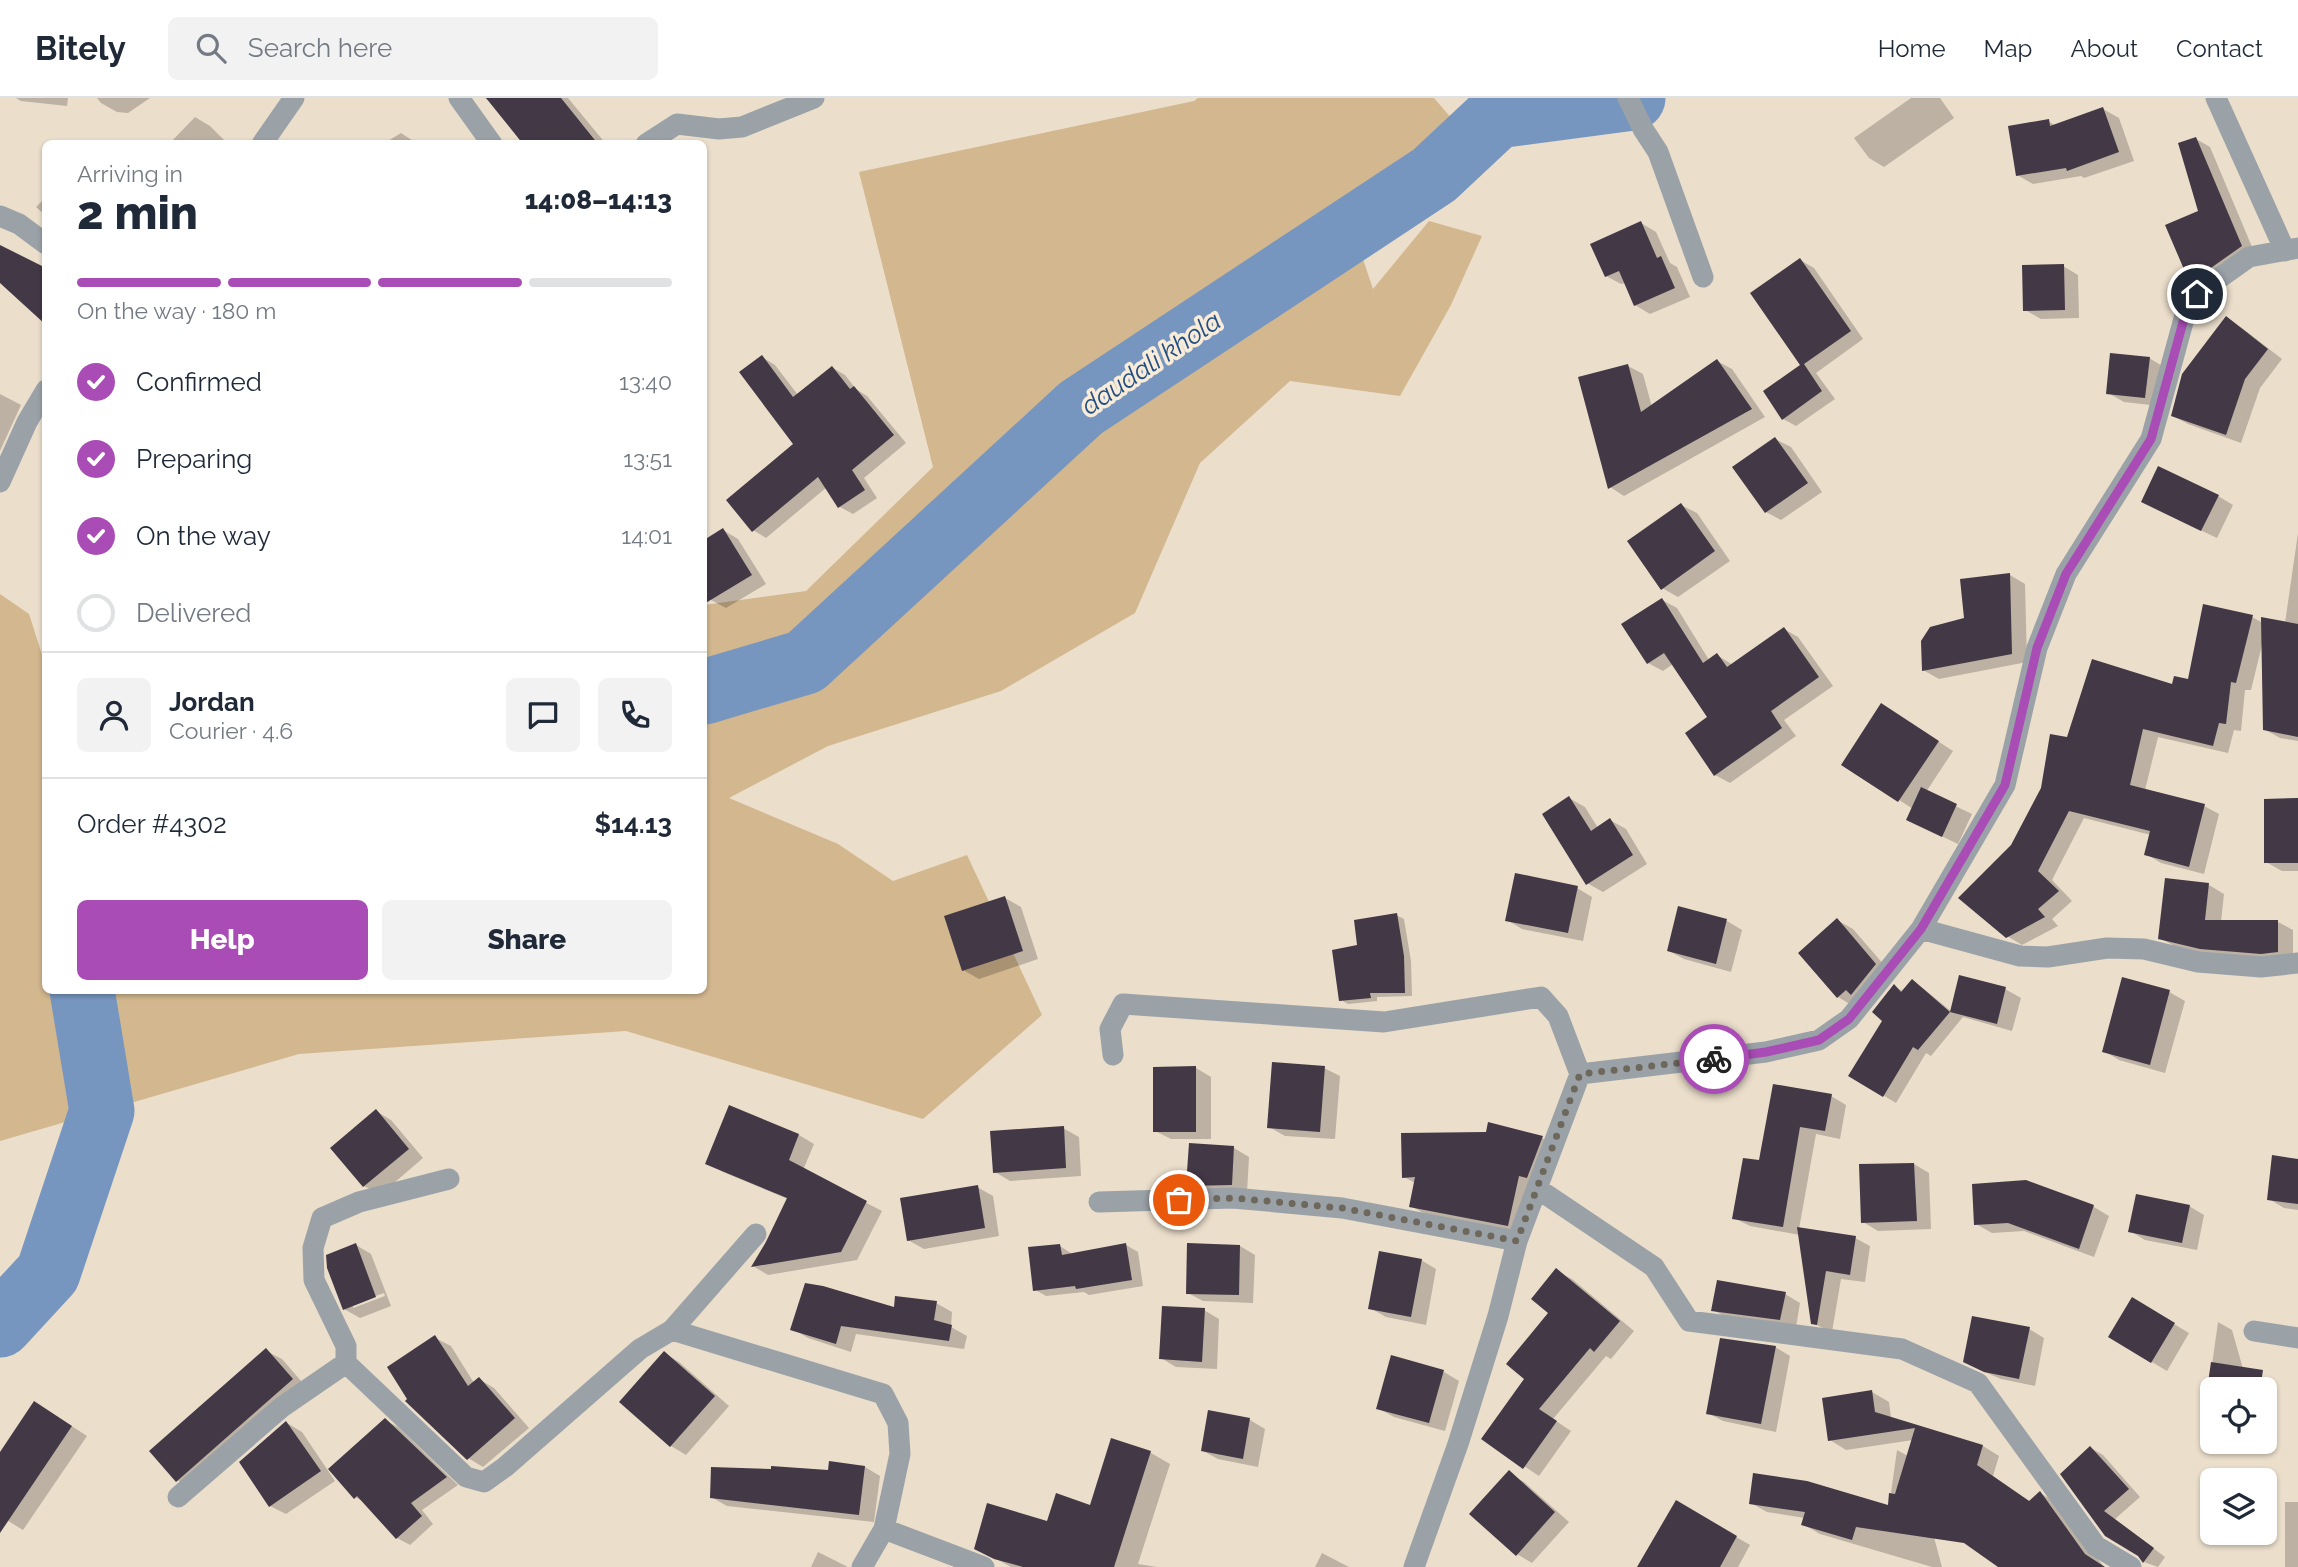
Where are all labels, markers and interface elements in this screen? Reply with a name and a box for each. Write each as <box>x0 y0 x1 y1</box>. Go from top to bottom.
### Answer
search box <box>168 17 658 80</box>
text: Bitely <box>35 29 126 68</box>
icon: search <box>192 29 230 67</box>
text: Search here <box>248 33 392 63</box>
text: Home <box>1878 34 1946 63</box>
text: Map <box>1984 34 2032 63</box>
text: About <box>2070 34 2138 63</box>
text: Contact <box>2176 34 2263 63</box>
text: Arriving in <box>77 160 183 187</box>
text: 14:08–14:13 <box>525 185 672 215</box>
text: 2 min <box>77 186 198 240</box>
pin <box>2167 264 2227 324</box>
icon: home <box>2178 275 2216 313</box>
text: On the way · 180 m <box>77 297 276 324</box>
water label: daudali khola <box>1076 305 1226 421</box>
icon: check <box>77 363 115 401</box>
text: Confirmed <box>136 367 262 397</box>
text: 13:40 <box>619 368 672 395</box>
icon: check <box>77 440 115 478</box>
text: Preparing <box>136 444 252 474</box>
text: 13:51 <box>623 445 672 472</box>
icon: check <box>77 517 115 555</box>
text: On the way <box>136 521 271 551</box>
text: 14:01 <box>621 522 672 549</box>
text: Delivered <box>136 598 251 628</box>
button: person <box>77 678 151 752</box>
button: chat <box>506 678 580 752</box>
button: phone <box>598 678 672 752</box>
text: Jordan <box>169 687 255 717</box>
text: Courier · 4.6 <box>169 717 293 744</box>
text: Order #4302 <box>77 809 227 839</box>
text: $14.13 <box>595 809 672 839</box>
button: Help <box>77 900 368 980</box>
button: Share <box>382 900 672 980</box>
courier <box>1679 1024 1749 1094</box>
icon: bike <box>1695 1040 1733 1078</box>
pin <box>1149 1170 1209 1230</box>
icon: bag <box>1160 1181 1198 1219</box>
map controls <box>2200 1377 2277 1545</box>
button: locate <box>2200 1377 2277 1454</box>
button: layers <box>2200 1468 2277 1545</box>

